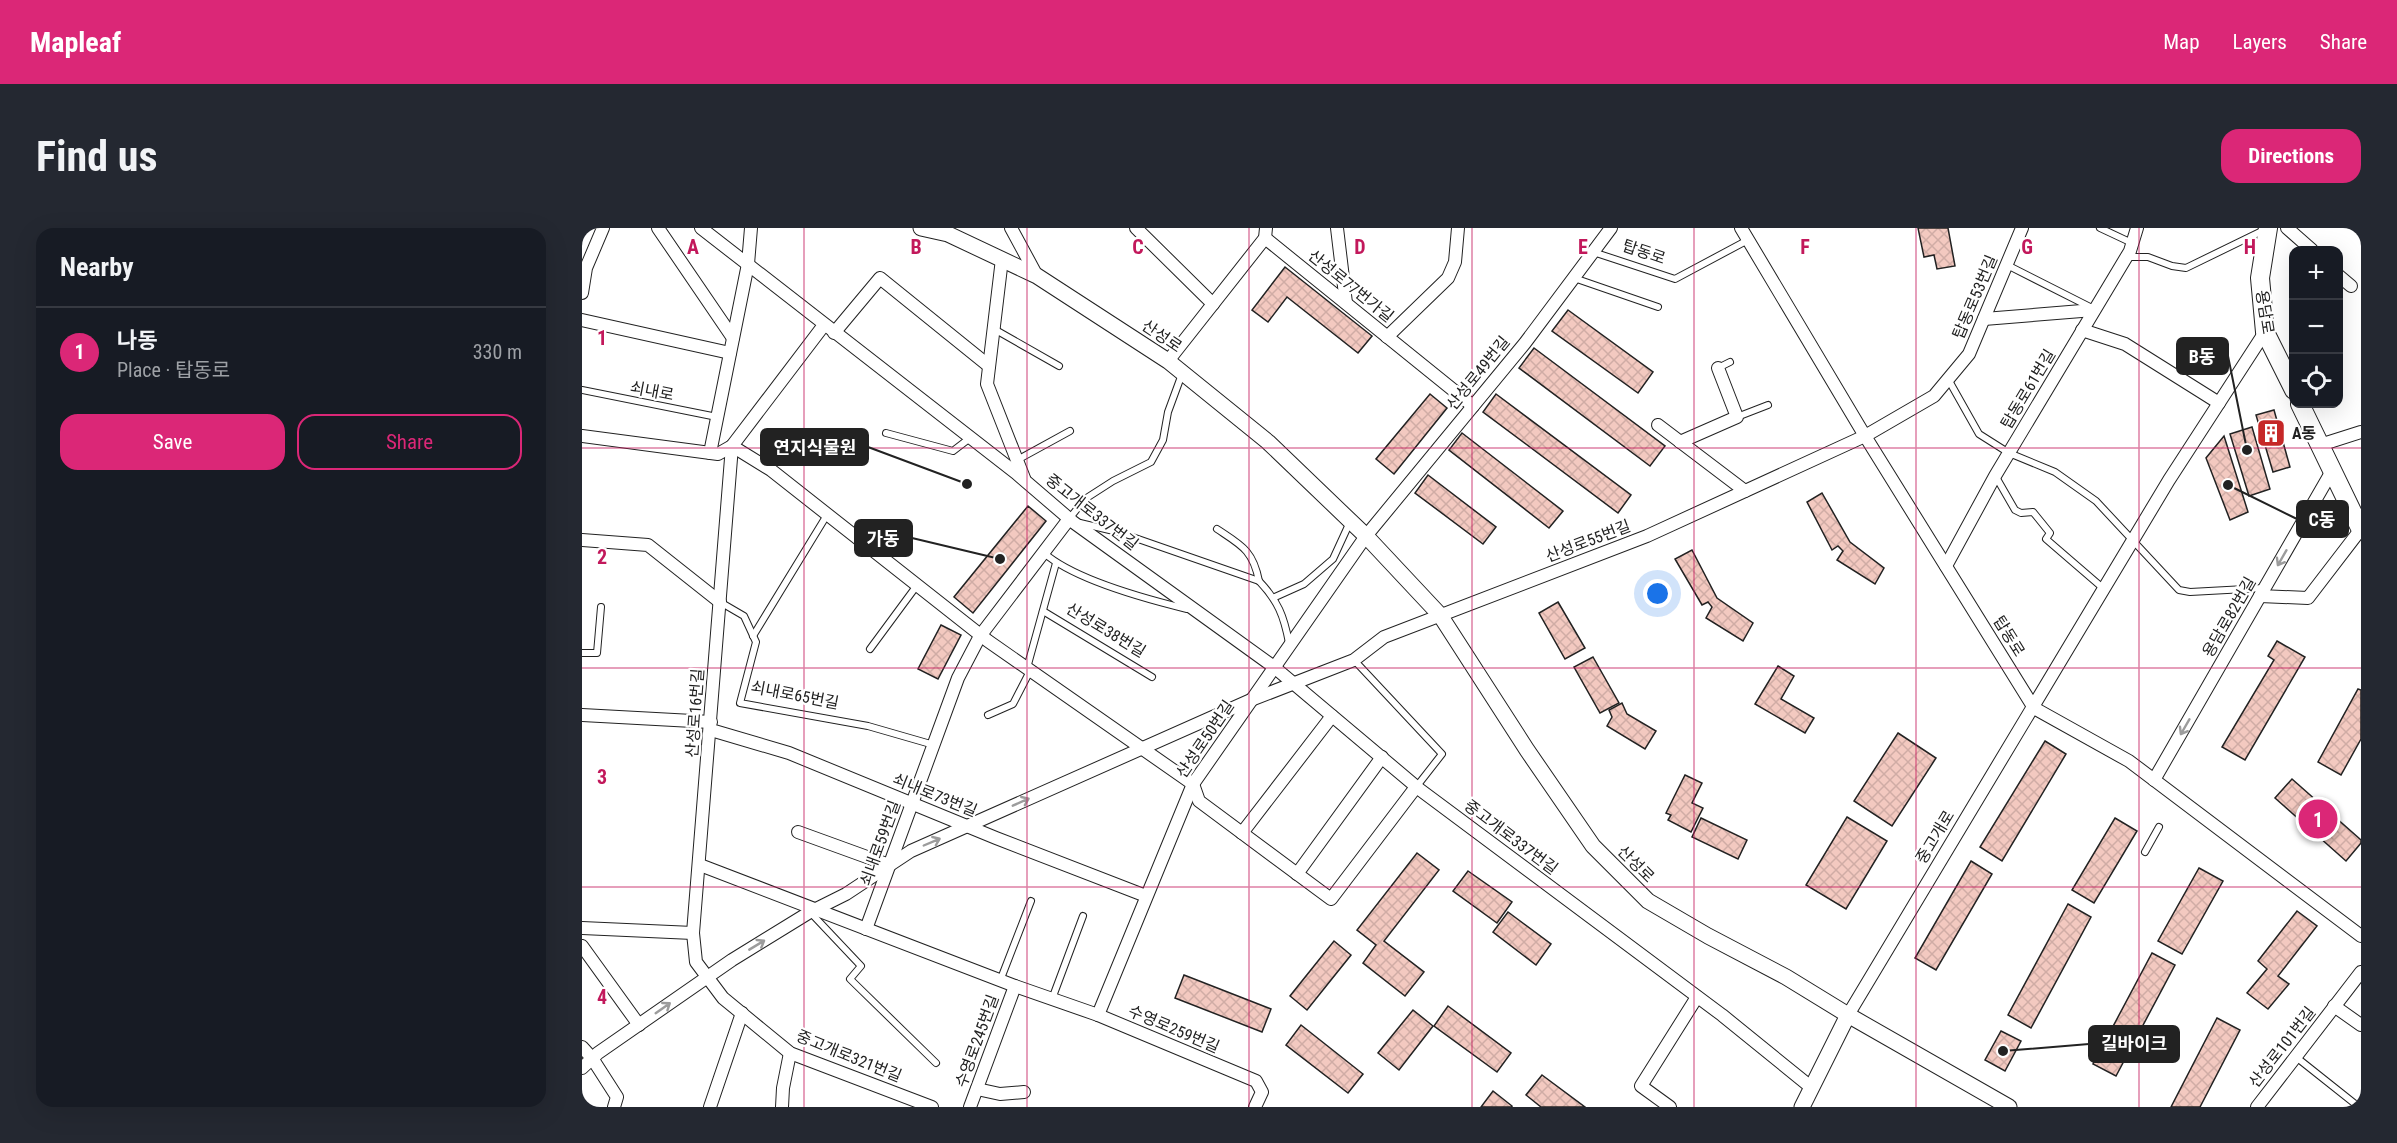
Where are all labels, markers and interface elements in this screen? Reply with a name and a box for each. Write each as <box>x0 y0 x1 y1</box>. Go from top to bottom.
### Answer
text: Mapleaf <box>30 26 121 59</box>
text: Map <box>2163 30 2200 54</box>
text: Layers <box>2233 30 2287 54</box>
text: Share <box>2320 30 2367 54</box>
button: Directions <box>2221 129 2361 183</box>
text: Find us <box>36 132 157 181</box>
text: A <box>687 235 699 259</box>
text: B <box>910 235 922 259</box>
text: C <box>1132 235 1144 259</box>
text: D <box>1354 235 1366 259</box>
text: E <box>1578 235 1588 259</box>
text: F <box>1800 235 1810 259</box>
text: G <box>2021 235 2033 259</box>
text: H <box>2244 235 2256 259</box>
street label: 탑동로 <box>1620 236 1668 268</box>
street label: 산성로77번가길 <box>1305 246 1397 326</box>
map controls <box>2289 246 2343 408</box>
button: + <box>2289 246 2343 300</box>
text: Nearby <box>60 252 134 282</box>
street label: 탑동로53번길 <box>1949 252 2001 342</box>
street label: 용담로 <box>2252 289 2278 336</box>
button: − <box>2289 300 2343 354</box>
street label: 산성로 <box>1138 316 1186 356</box>
text: 1 <box>597 326 607 350</box>
text: 나동 <box>117 328 157 353</box>
street label: 산성로49번길 <box>1442 332 1514 414</box>
callout: B동 <box>2177 338 2228 374</box>
text: 1 <box>74 340 85 364</box>
text: 330 m <box>473 340 522 364</box>
street label: 탑동로61번길 <box>1997 346 2059 432</box>
text: B동 <box>2189 346 2215 367</box>
button: locate <box>2289 354 2343 408</box>
text: Place · 탑동로 <box>117 358 230 382</box>
street label: 쇠내로 <box>629 377 676 405</box>
button: Save <box>60 414 285 470</box>
button: Share <box>297 414 522 470</box>
building icon: A동 <box>2255 417 2287 449</box>
place label: A동 <box>2292 424 2316 443</box>
callout: 연지식물원 <box>761 429 868 465</box>
text: 연지식물원 <box>774 437 856 458</box>
street label: 중고개로337번길 <box>1042 470 1142 554</box>
callout: C동 <box>2297 501 2348 537</box>
text: C동 <box>2309 509 2335 530</box>
street label: 산성로55번길 <box>1543 516 1633 566</box>
callout: 가동 <box>855 520 912 556</box>
text: 가동 <box>866 528 900 549</box>
text: 2 <box>597 545 607 569</box>
one-way arrow <box>2275 549 2287 566</box>
street label: 용담로82번길 <box>2198 574 2260 660</box>
your location <box>1643 579 1672 608</box>
street label: 산성로38번길 <box>1063 599 1149 661</box>
street label: 탑동로 <box>1989 612 2029 660</box>
street label: 산성로16번길 <box>682 668 708 758</box>
street label: 쇠내로65번길 <box>749 677 841 713</box>
street label: 산성로50번길 <box>1172 697 1238 781</box>
one-way arrow <box>2178 718 2190 735</box>
text: 3 <box>597 765 607 789</box>
street label: 쇠내로73번길 <box>890 769 980 821</box>
one-way arrow <box>1012 795 1030 806</box>
street label: 중고개로337번길 <box>1461 796 1561 878</box>
pin: 1 <box>2298 796 2338 842</box>
street label: 쇠내로59번길 <box>856 798 904 888</box>
street label: 중고개로 <box>1912 807 1958 867</box>
one-way arrow <box>922 836 941 847</box>
street label: 산성로 <box>1614 842 1659 887</box>
one-way arrow <box>748 938 765 950</box>
text: 4 <box>597 985 607 1009</box>
street label: 수영로245번길 <box>951 992 1003 1090</box>
street label: 수영로259번길 <box>1126 1001 1222 1057</box>
one-way arrow <box>654 1002 671 1014</box>
street label: 산성로101번길 <box>2245 1003 2319 1091</box>
street label: 중고개로321번길 <box>794 1026 904 1086</box>
callout: 길바이크 <box>2089 1026 2179 1062</box>
text: 길바이크 <box>2101 1033 2167 1054</box>

